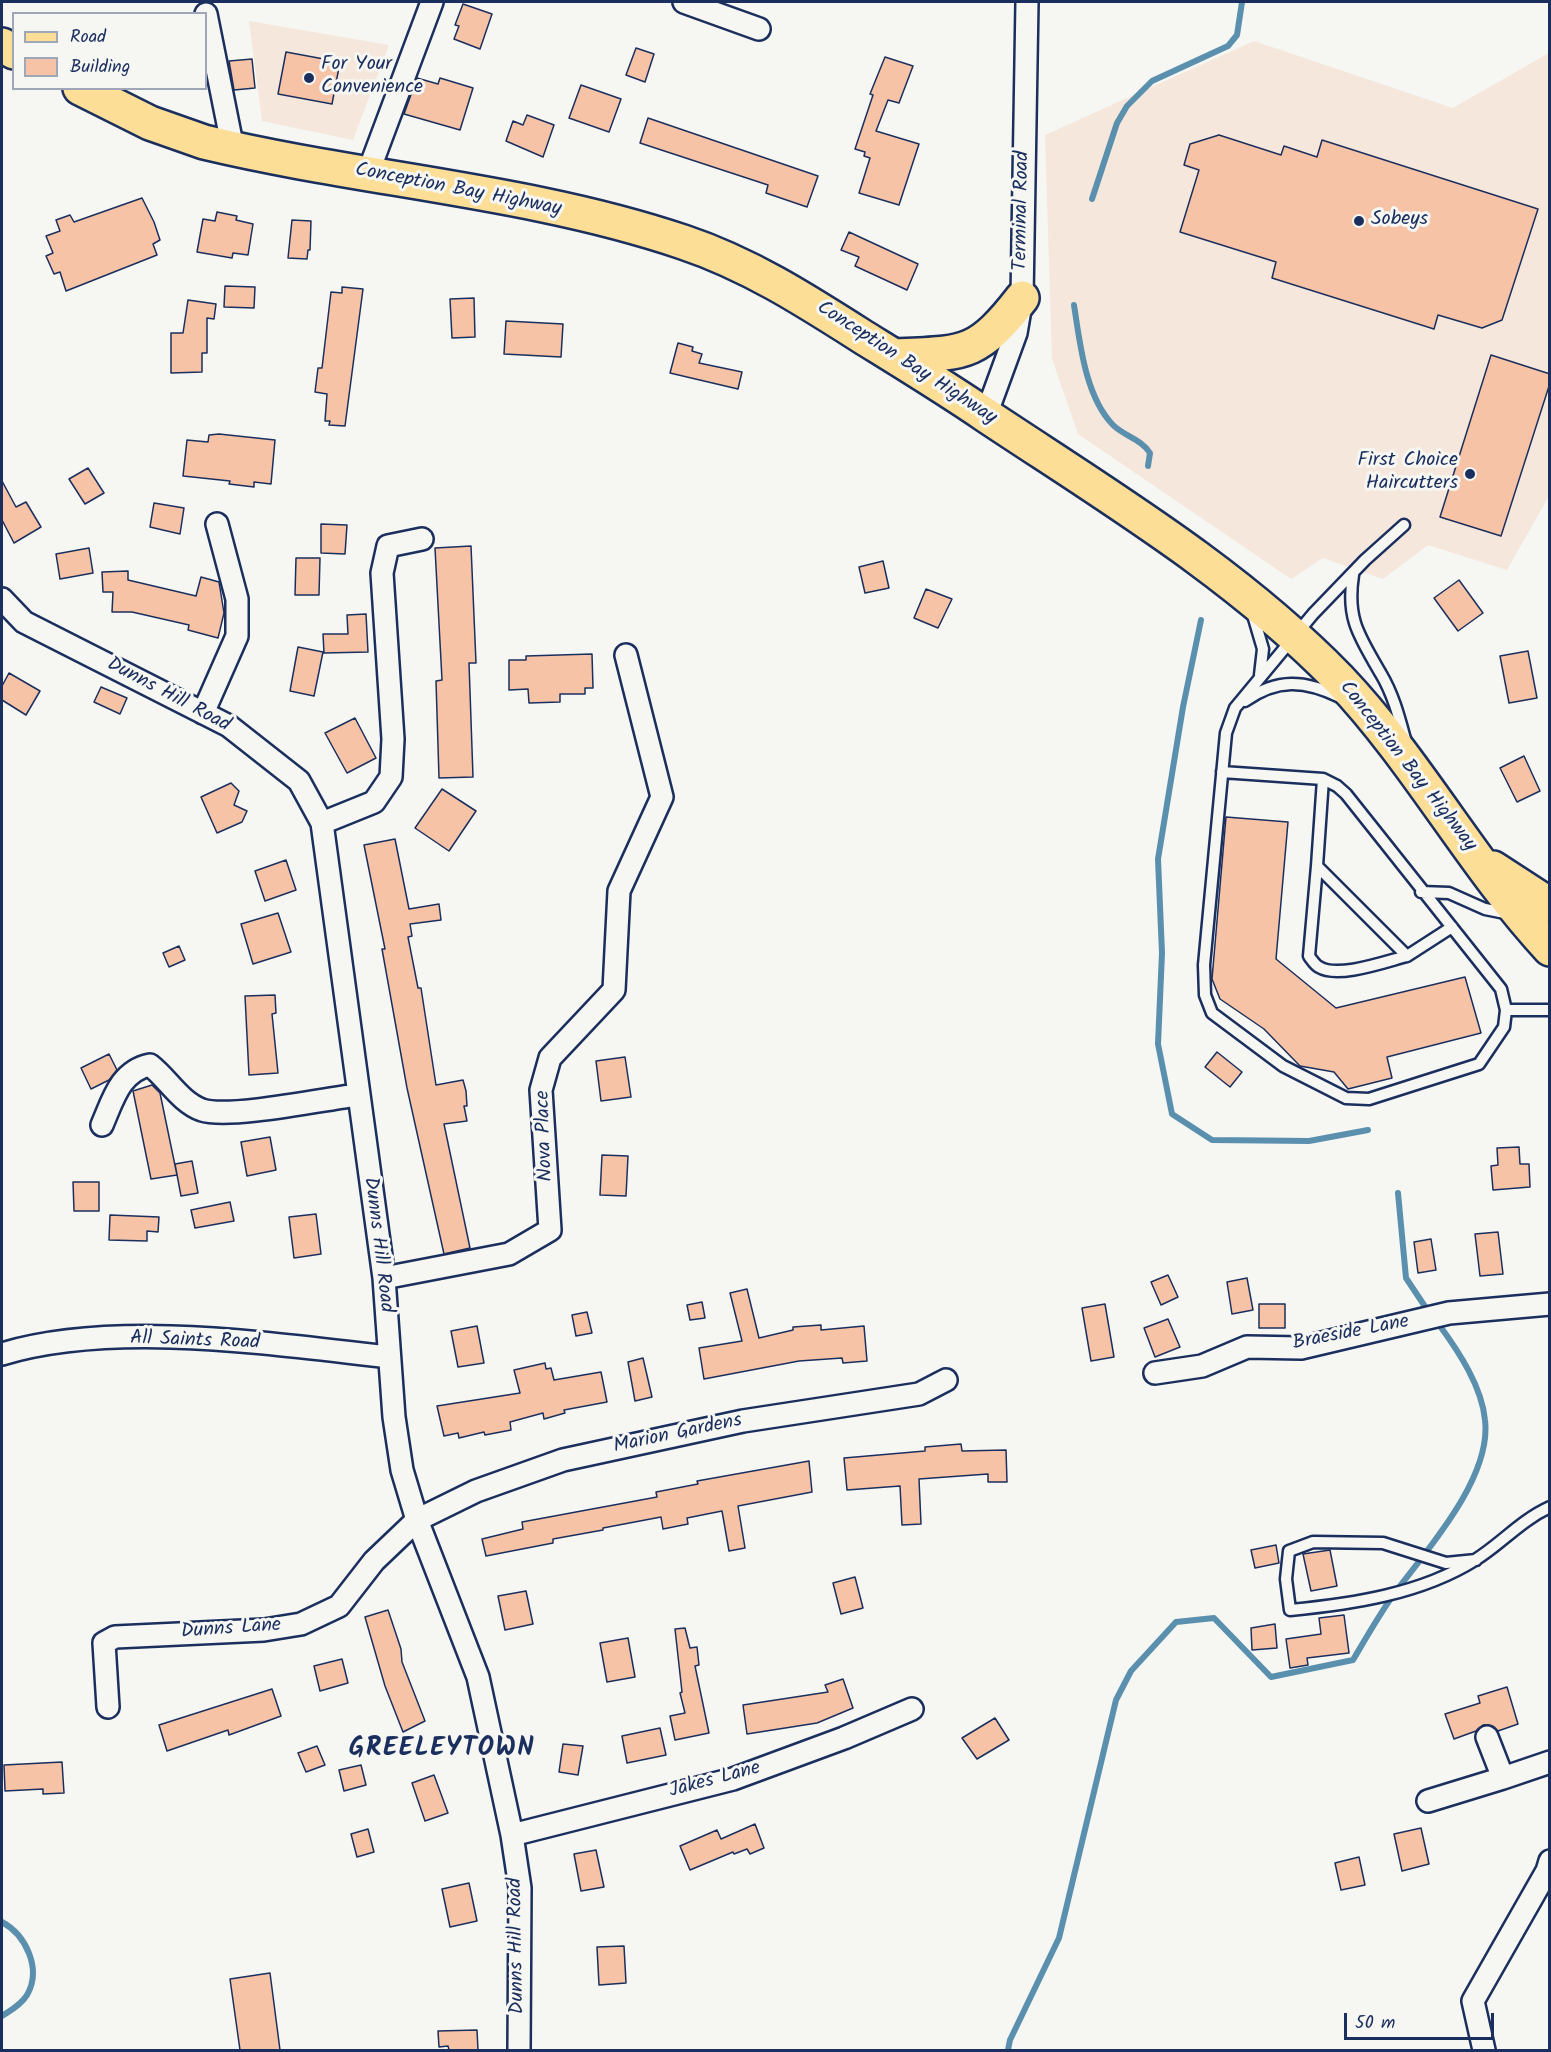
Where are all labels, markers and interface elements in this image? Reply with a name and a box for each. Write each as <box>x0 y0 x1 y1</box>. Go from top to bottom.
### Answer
legend <box>12 12 207 90</box>
text: Road <box>70 23 106 52</box>
text: Building <box>70 53 130 82</box>
place label: For Your Convenience <box>321 54 423 101</box>
marker: For Your Convenience <box>302 71 316 85</box>
street label: Terminal Road <box>1010 151 1036 271</box>
street label: Conception Bay Highway <box>353 159 563 223</box>
place label: Sobeys <box>1371 209 1428 233</box>
marker: Sobeys <box>1352 214 1366 228</box>
street label: Conception Bay Highway <box>812 297 1000 431</box>
place label: First Choice Haircutters <box>1357 450 1458 497</box>
marker: First Choice Haircutters <box>1463 467 1477 481</box>
street label: Dunns Hill Road <box>102 653 234 739</box>
street label: Conception Bay Highway <box>1333 677 1481 857</box>
street label: Nova Place <box>532 1090 560 1182</box>
street label: Dunns Hill Road <box>357 1176 397 1314</box>
street label: Braeside Lane <box>1291 1311 1411 1357</box>
street label: All Saints Road <box>130 1328 260 1356</box>
street label: Marion Gardens <box>612 1410 744 1460</box>
street label: Dunns Lane <box>180 1615 282 1645</box>
district label: GREELEYTOWN <box>349 1735 535 1767</box>
street label: Jakes Lane <box>667 1757 763 1805</box>
street label: Dunns Hill Road <box>505 1878 531 2014</box>
scale bar <box>1347 2001 1497 2039</box>
text: 50 m <box>1355 2009 1395 2038</box>

